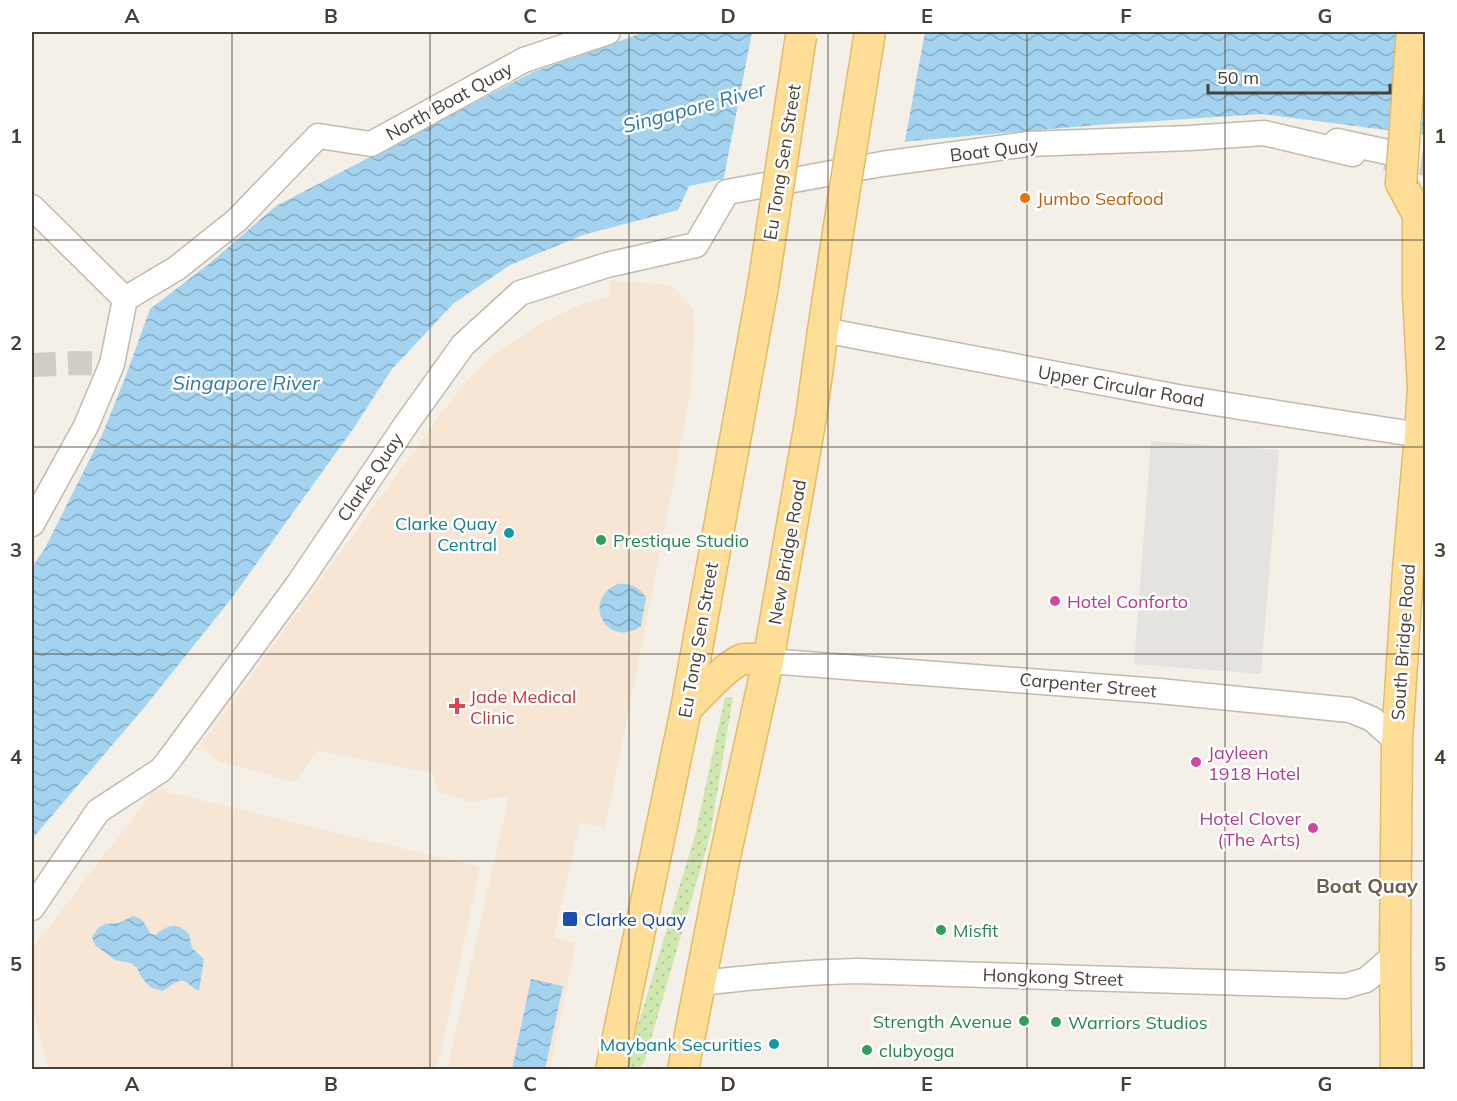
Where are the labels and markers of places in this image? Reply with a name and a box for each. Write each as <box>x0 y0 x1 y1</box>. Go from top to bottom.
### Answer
place label: Jumbo Seafood <box>1037 187 1164 210</box>
marker: Jumbo Seafood <box>1018 191 1032 205</box>
place label: Clarke Quay Central <box>395 512 497 556</box>
marker: Clarke Quay Central <box>502 526 516 540</box>
place label: Prestique Studio <box>613 529 749 552</box>
marker: Prestique Studio <box>594 533 608 547</box>
place label: Hotel Conforto <box>1067 590 1188 613</box>
marker: Hotel Conforto <box>1048 594 1062 608</box>
place label: Jade Medical Clinic <box>470 685 576 729</box>
marker: Jade Medical Clinic <box>448 697 466 715</box>
place label: Jayleen 1918 Hotel <box>1208 741 1300 785</box>
marker: Jayleen 1918 Hotel <box>1189 755 1203 769</box>
place label: Hotel Clover (The Arts) <box>1200 807 1301 851</box>
marker: Hotel Clover (The Arts) <box>1306 821 1320 835</box>
place label: Clarke Quay <box>584 908 686 931</box>
marker: Clarke Quay <box>561 910 579 928</box>
place label: Misfit <box>953 919 998 942</box>
marker: Misfit <box>934 923 948 937</box>
place label: Strength Avenue <box>873 1010 1012 1033</box>
place label: Warriors Studios <box>1068 1011 1208 1034</box>
marker: Strength Avenue <box>1017 1014 1031 1028</box>
marker: Warriors Studios <box>1049 1015 1063 1029</box>
place label: Maybank Securities <box>600 1033 762 1056</box>
marker: Maybank Securities <box>767 1037 781 1051</box>
place label: clubyoga <box>879 1039 955 1062</box>
marker: clubyoga <box>860 1043 874 1057</box>

